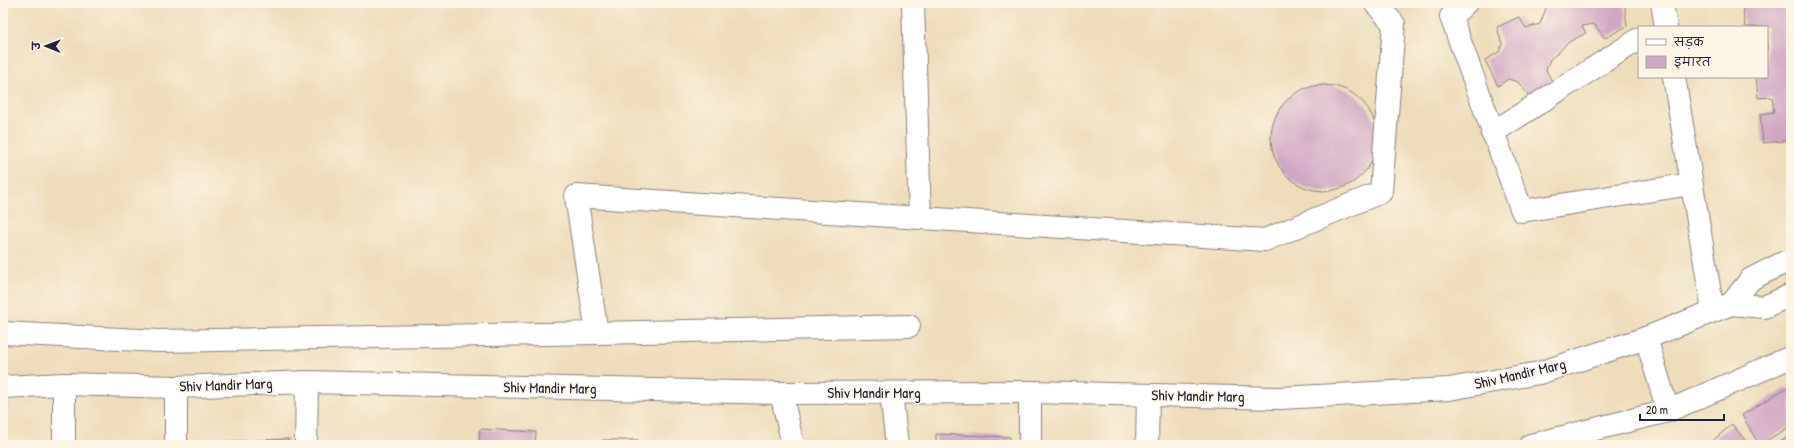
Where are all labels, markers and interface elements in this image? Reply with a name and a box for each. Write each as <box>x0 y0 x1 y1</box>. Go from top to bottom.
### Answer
north arrow <box>26 26 66 66</box>
legend <box>1638 26 1768 78</box>
text: सड़क <box>1673 33 1705 50</box>
text: उ <box>29 40 43 51</box>
text: इमारत <box>1674 53 1712 70</box>
street label: Shiv Mandir Marg <box>1472 353 1568 394</box>
street label: Shiv Mandir Marg <box>179 372 273 397</box>
street label: Shiv Mandir Marg <box>503 376 597 399</box>
street label: Shiv Mandir Marg <box>827 382 921 403</box>
street label: Shiv Mandir Marg <box>1151 384 1245 407</box>
scale bar <box>1640 396 1724 422</box>
text: 20 m <box>1646 401 1668 418</box>

